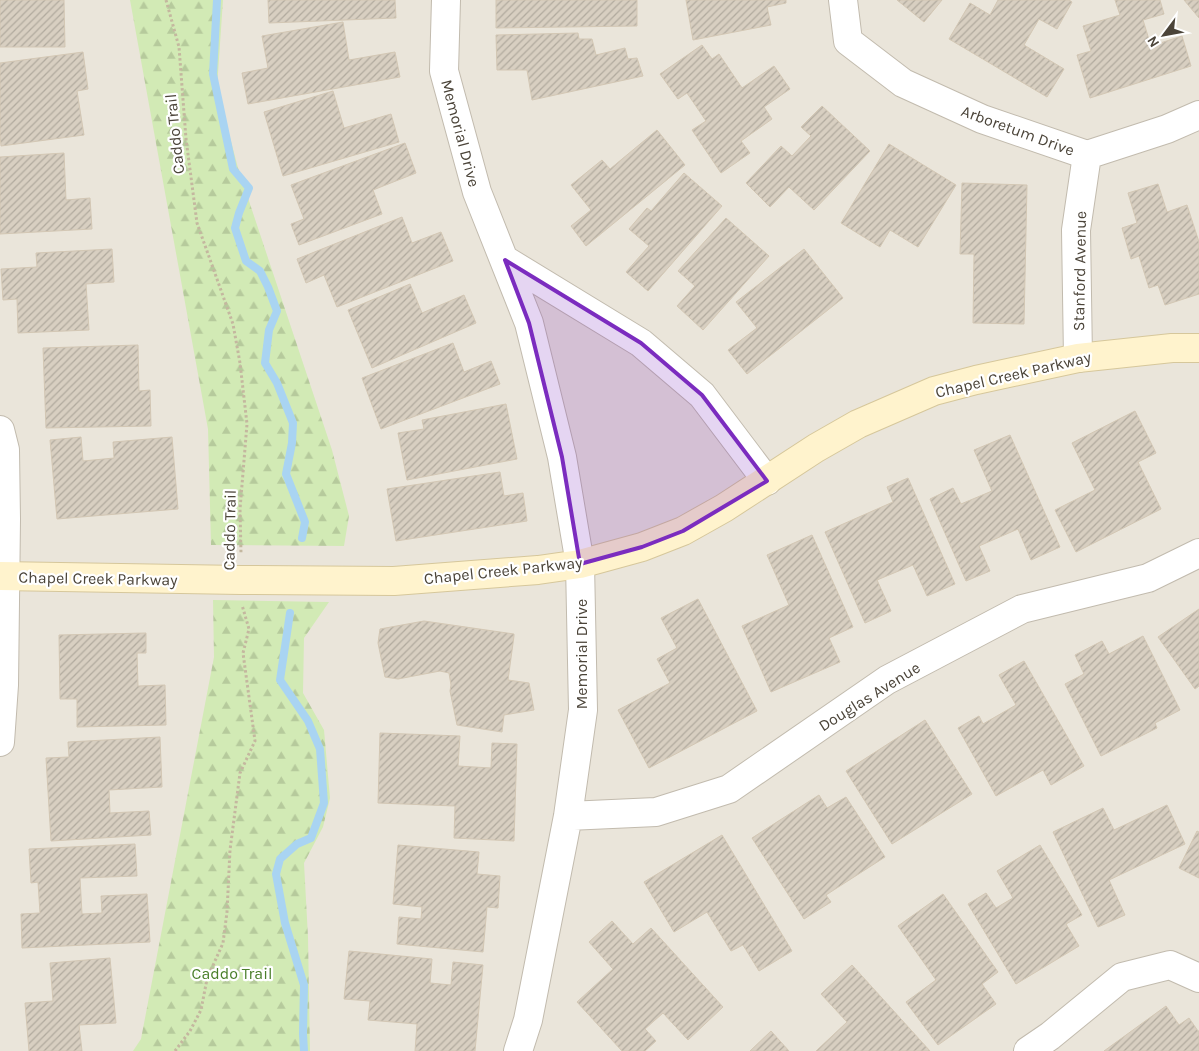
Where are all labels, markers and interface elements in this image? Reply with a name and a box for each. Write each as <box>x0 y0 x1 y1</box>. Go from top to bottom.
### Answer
north arrow <box>1139 10 1189 60</box>
text: N <box>1144 33 1163 50</box>
street label: Memorial Drive <box>437 77 484 189</box>
street label: Caddo Trail <box>161 93 188 175</box>
street label: Arboretum Drive <box>959 101 1077 160</box>
street label: Stanford Avenue <box>1069 211 1090 331</box>
street label: Chapel Creek Parkway <box>933 347 1093 402</box>
street label: Caddo Trail <box>219 489 240 571</box>
street label: Chapel Creek Parkway <box>423 553 584 588</box>
street label: Chapel Creek Parkway <box>18 568 178 589</box>
street label: Memorial Drive <box>572 599 591 709</box>
street label: Douglas Avenue <box>815 658 924 735</box>
park label: Caddo Trail <box>192 964 272 983</box>

